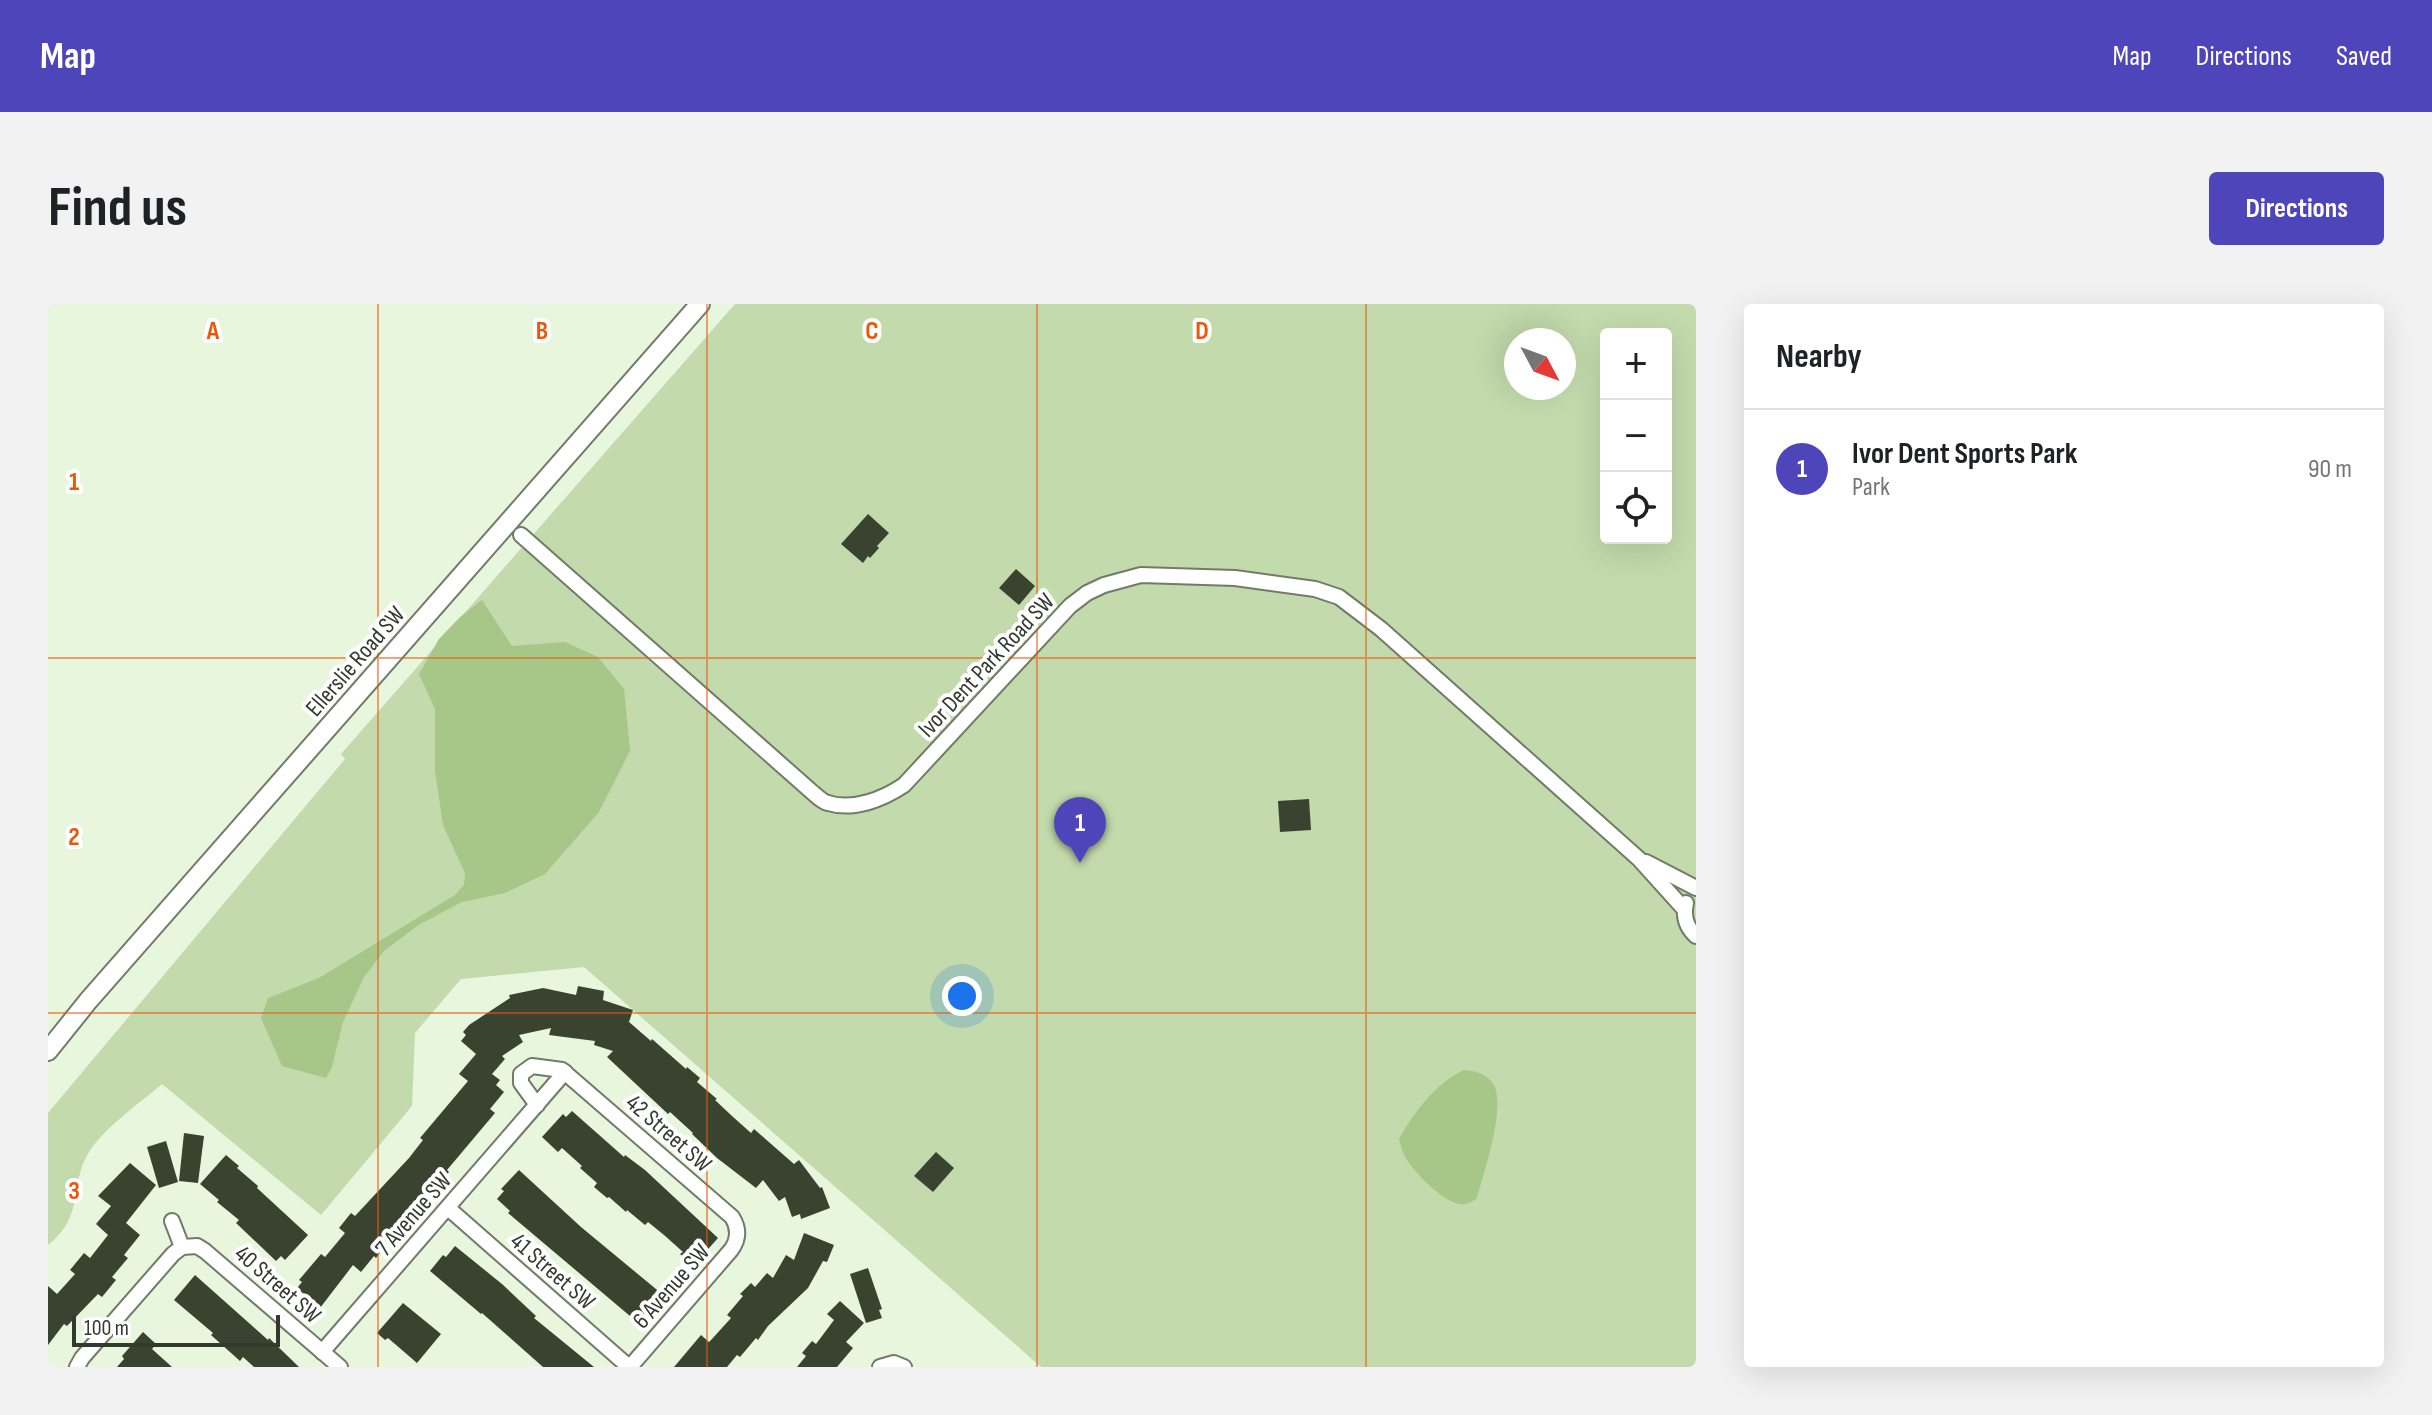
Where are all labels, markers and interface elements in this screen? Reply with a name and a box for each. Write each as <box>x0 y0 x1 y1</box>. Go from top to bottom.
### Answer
text: Map <box>40 34 96 79</box>
text: Map <box>2113 40 2152 73</box>
text: Directions <box>2196 40 2292 73</box>
text: Saved <box>2336 40 2392 73</box>
button: Directions <box>2209 172 2384 245</box>
text: Find us <box>48 175 187 242</box>
text: A <box>206 316 220 347</box>
text: B <box>536 316 548 347</box>
text: C <box>865 316 879 347</box>
text: D <box>1195 316 1209 347</box>
north arrow <box>1504 328 1576 400</box>
map controls <box>1600 328 1672 544</box>
button: + <box>1600 328 1672 400</box>
text: Nearby <box>1776 336 1862 377</box>
button: − <box>1600 400 1672 472</box>
text: Ivor Dent Sports Park <box>1852 436 2077 472</box>
text: 1 <box>1797 454 1807 485</box>
text: 90 m <box>2308 454 2352 485</box>
text: 1 <box>69 467 79 498</box>
button: locate <box>1600 472 1672 544</box>
text: Park <box>1852 472 1890 503</box>
street label: Ivor Dent Park Road SW <box>912 587 1061 743</box>
street label: Ellerslie Road SW <box>300 600 411 722</box>
pin: 1 <box>1054 797 1106 863</box>
text: 2 <box>68 822 80 853</box>
your location <box>942 976 982 1016</box>
street label: 42 Street SW <box>620 1088 718 1179</box>
street label: 7 Avenue SW <box>369 1166 458 1262</box>
text: 3 <box>68 1176 80 1207</box>
street label: 41 Street SW <box>504 1227 601 1316</box>
street label: 6 Avenue SW <box>627 1238 716 1335</box>
street label: 40 Street SW <box>229 1239 327 1330</box>
scale bar <box>72 1311 280 1347</box>
text: 100 m <box>84 1315 129 1342</box>

